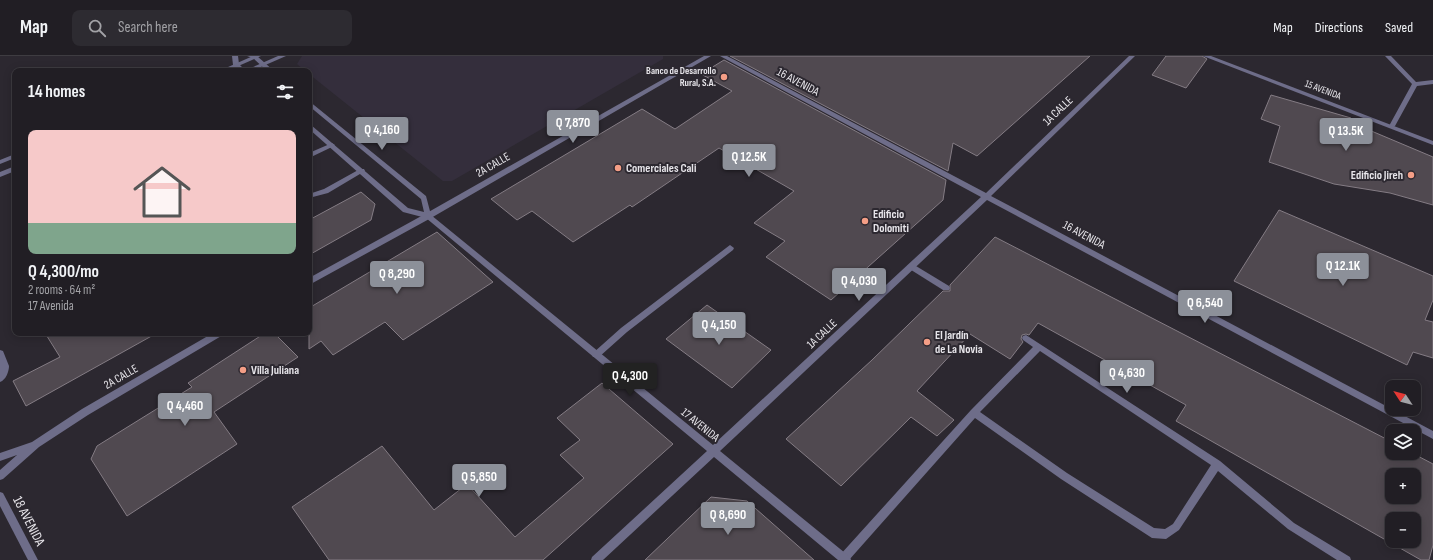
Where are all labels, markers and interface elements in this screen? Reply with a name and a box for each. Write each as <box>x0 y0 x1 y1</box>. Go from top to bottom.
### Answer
search box <box>72 10 352 46</box>
text: Map <box>20 16 48 39</box>
icon: search <box>86 17 108 39</box>
text: Search here <box>118 18 178 37</box>
text: Map <box>1273 19 1293 36</box>
text: Directions <box>1315 19 1363 36</box>
text: Saved <box>1385 19 1413 36</box>
place label: Banco de Desarrollo Rural, S.A. <box>646 65 716 89</box>
street label: 16 AVENIDA <box>774 65 823 100</box>
marker: Banco de Desarrollo Rural, S.A. <box>719 72 729 82</box>
street label: 15 AVENIDA <box>1303 78 1344 103</box>
icon: filters <box>274 81 296 103</box>
text: 14 homes <box>28 82 85 102</box>
street label: 1A CALLE <box>1040 93 1076 129</box>
pin: Q 7,870 <box>536 110 610 144</box>
text: Q 7,870 <box>556 115 590 131</box>
pin: Q 4,160 <box>345 117 419 151</box>
pin: Q 13.5K <box>1309 118 1383 152</box>
text: Q 4,160 <box>364 122 400 138</box>
text: Q 13.5K <box>1329 123 1363 139</box>
pin: Q 12.5K <box>712 144 786 178</box>
street label: 2A CALLE <box>473 149 513 181</box>
text: Q 12.5K <box>732 149 766 165</box>
icon: home <box>126 156 198 228</box>
place label: Comerciales Cali <box>626 161 696 176</box>
marker: Comerciales Cali <box>613 163 623 173</box>
place label: Edificio Jireh <box>1351 168 1403 183</box>
marker: Edificio Jireh <box>1406 170 1416 180</box>
place label: Edificio Dolomiti <box>873 207 909 236</box>
marker: Edificio Dolomiti <box>860 216 870 226</box>
street label: 16 AVENIDA <box>1060 218 1109 253</box>
pin: Q 12.1K <box>1306 253 1380 287</box>
text: Q 12.1K <box>1326 258 1360 274</box>
pin: Q 8,290 <box>360 261 434 295</box>
text: Q 4,300/mo <box>28 262 99 282</box>
text: Q 8,290 <box>379 266 415 282</box>
pin: Q 4,030 <box>822 268 896 302</box>
text: Q 4,030 <box>841 273 877 289</box>
text: 2 rooms · 64 m² <box>28 282 95 298</box>
pin: Q 6,540 <box>1168 290 1242 324</box>
text: Q 6,540 <box>1187 295 1223 311</box>
text: 17 Avenida <box>28 298 74 314</box>
pin: Q 4,150 <box>682 312 756 346</box>
street label: 1A CALLE <box>804 316 840 352</box>
text: Q 4,150 <box>702 317 736 333</box>
place label: El Jardín de La Novia <box>935 328 983 357</box>
marker: El Jardín de La Novia <box>922 337 932 347</box>
pin: Q 4,630 <box>1090 360 1164 394</box>
street label: 2A CALLE <box>101 361 141 393</box>
place label: Villa Juliana <box>251 363 299 378</box>
pin: Q 4,300 <box>593 363 667 397</box>
marker: Villa Juliana <box>238 365 248 375</box>
text: Q 4,630 <box>1109 365 1145 381</box>
text: Q 4,300 <box>612 368 648 384</box>
north arrow <box>1385 380 1421 416</box>
map controls <box>1385 380 1421 548</box>
pin: Q 4,460 <box>148 393 222 427</box>
text: Q 4,460 <box>167 398 203 414</box>
street label: 17 AVENIDA <box>678 405 723 446</box>
button: layers <box>1385 424 1421 460</box>
pin: Q 5,850 <box>442 464 516 498</box>
button: + <box>1385 468 1421 504</box>
text: Q 5,850 <box>461 469 497 485</box>
street label: 18 AVENIDA <box>9 493 49 550</box>
pin: Q 8,690 <box>691 502 765 536</box>
text: Q 8,690 <box>710 507 746 523</box>
button: − <box>1385 512 1421 548</box>

